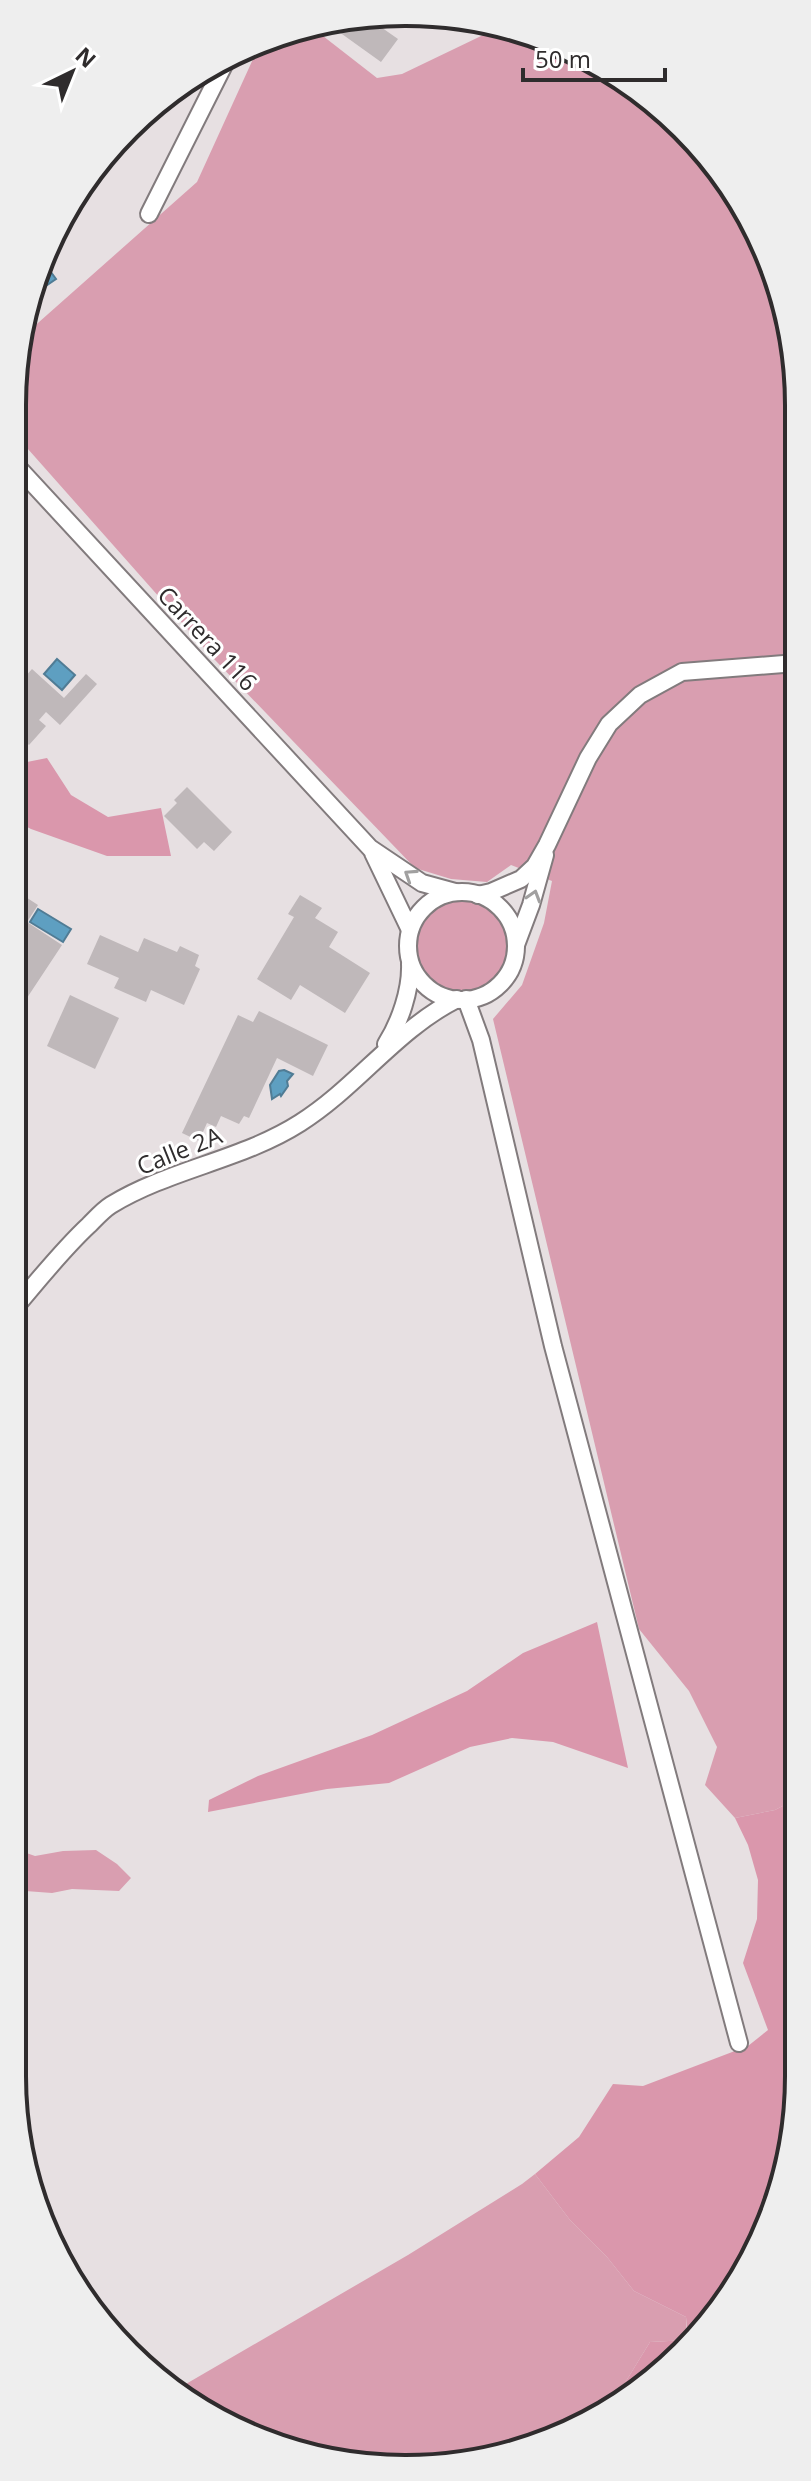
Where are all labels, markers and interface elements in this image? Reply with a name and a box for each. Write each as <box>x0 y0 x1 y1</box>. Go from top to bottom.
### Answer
north arrow <box>32 32 112 112</box>
scale bar <box>523 32 665 82</box>
text: N <box>70 40 103 74</box>
text: 50 m <box>535 42 591 75</box>
street label: Carrera 116 <box>151 578 265 698</box>
one-way arrow <box>404 870 419 885</box>
one-way arrow <box>525 890 541 903</box>
street label: Calle 2A <box>131 1118 227 1182</box>

